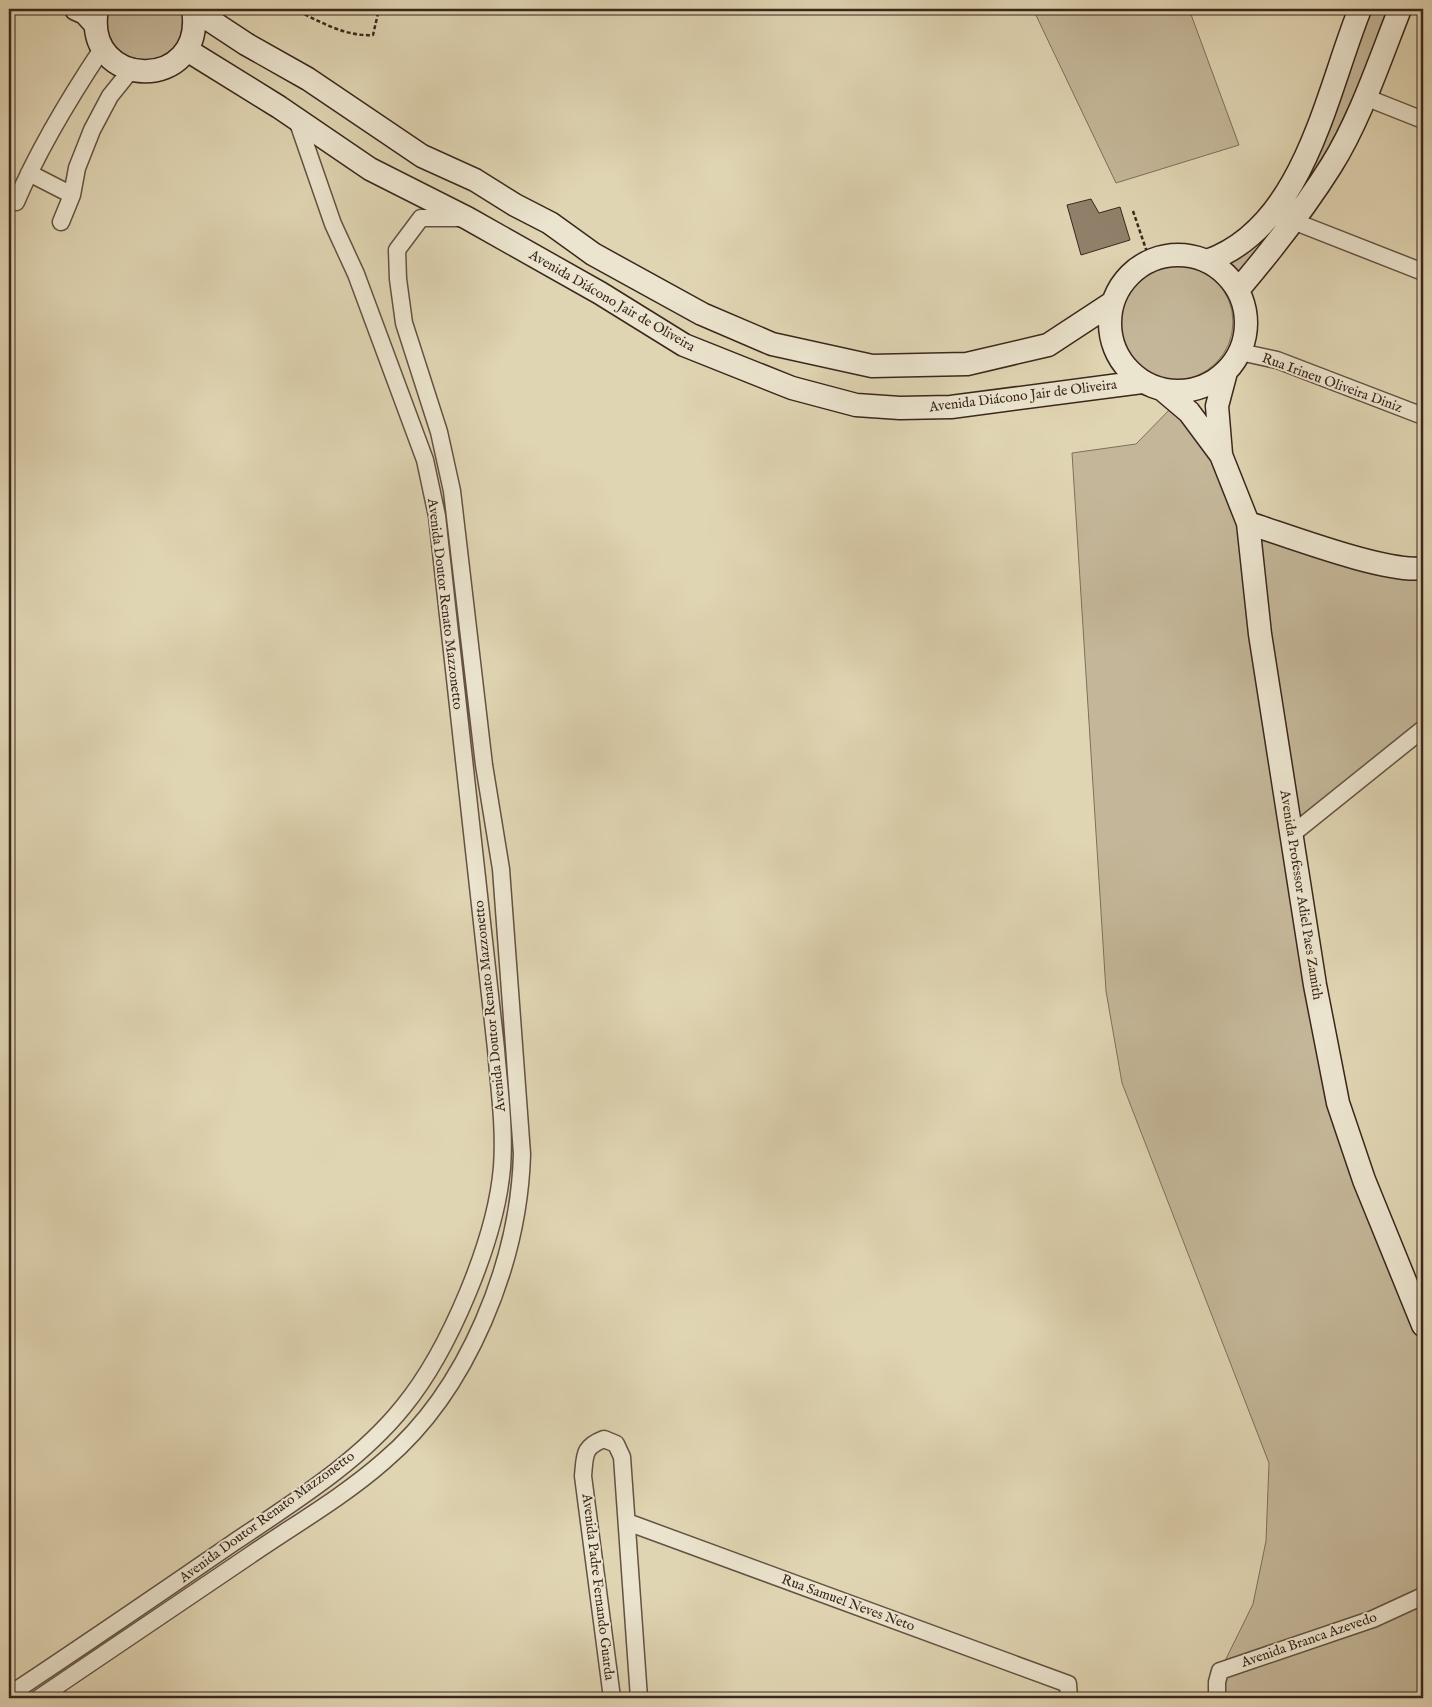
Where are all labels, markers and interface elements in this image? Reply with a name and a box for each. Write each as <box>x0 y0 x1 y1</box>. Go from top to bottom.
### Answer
street label: Avenida Diácono Jair de Oliveira <box>525 245 699 357</box>
street label: Rua Irineu Oliveira Diniz <box>1259 349 1405 417</box>
street label: Avenida Diácono Jair de Oliveira <box>927 375 1119 417</box>
street label: Avenida Doutor Renato Mazzonetto <box>423 496 467 711</box>
street label: Avenida Professor Adiel Paes Zamith <box>1275 788 1327 1002</box>
street label: Avenida Doutor Renato Mazzonetto <box>470 899 510 1114</box>
street label: Avenida Doutor Renato Mazzonetto <box>175 1447 359 1587</box>
street label: Avenida Padre Fernando Guarda <box>577 1492 619 1682</box>
street label: Rua Samuel Neves Neto <box>779 1570 918 1636</box>
street label: Avenida Branca Azevedo <box>1238 1608 1380 1672</box>

